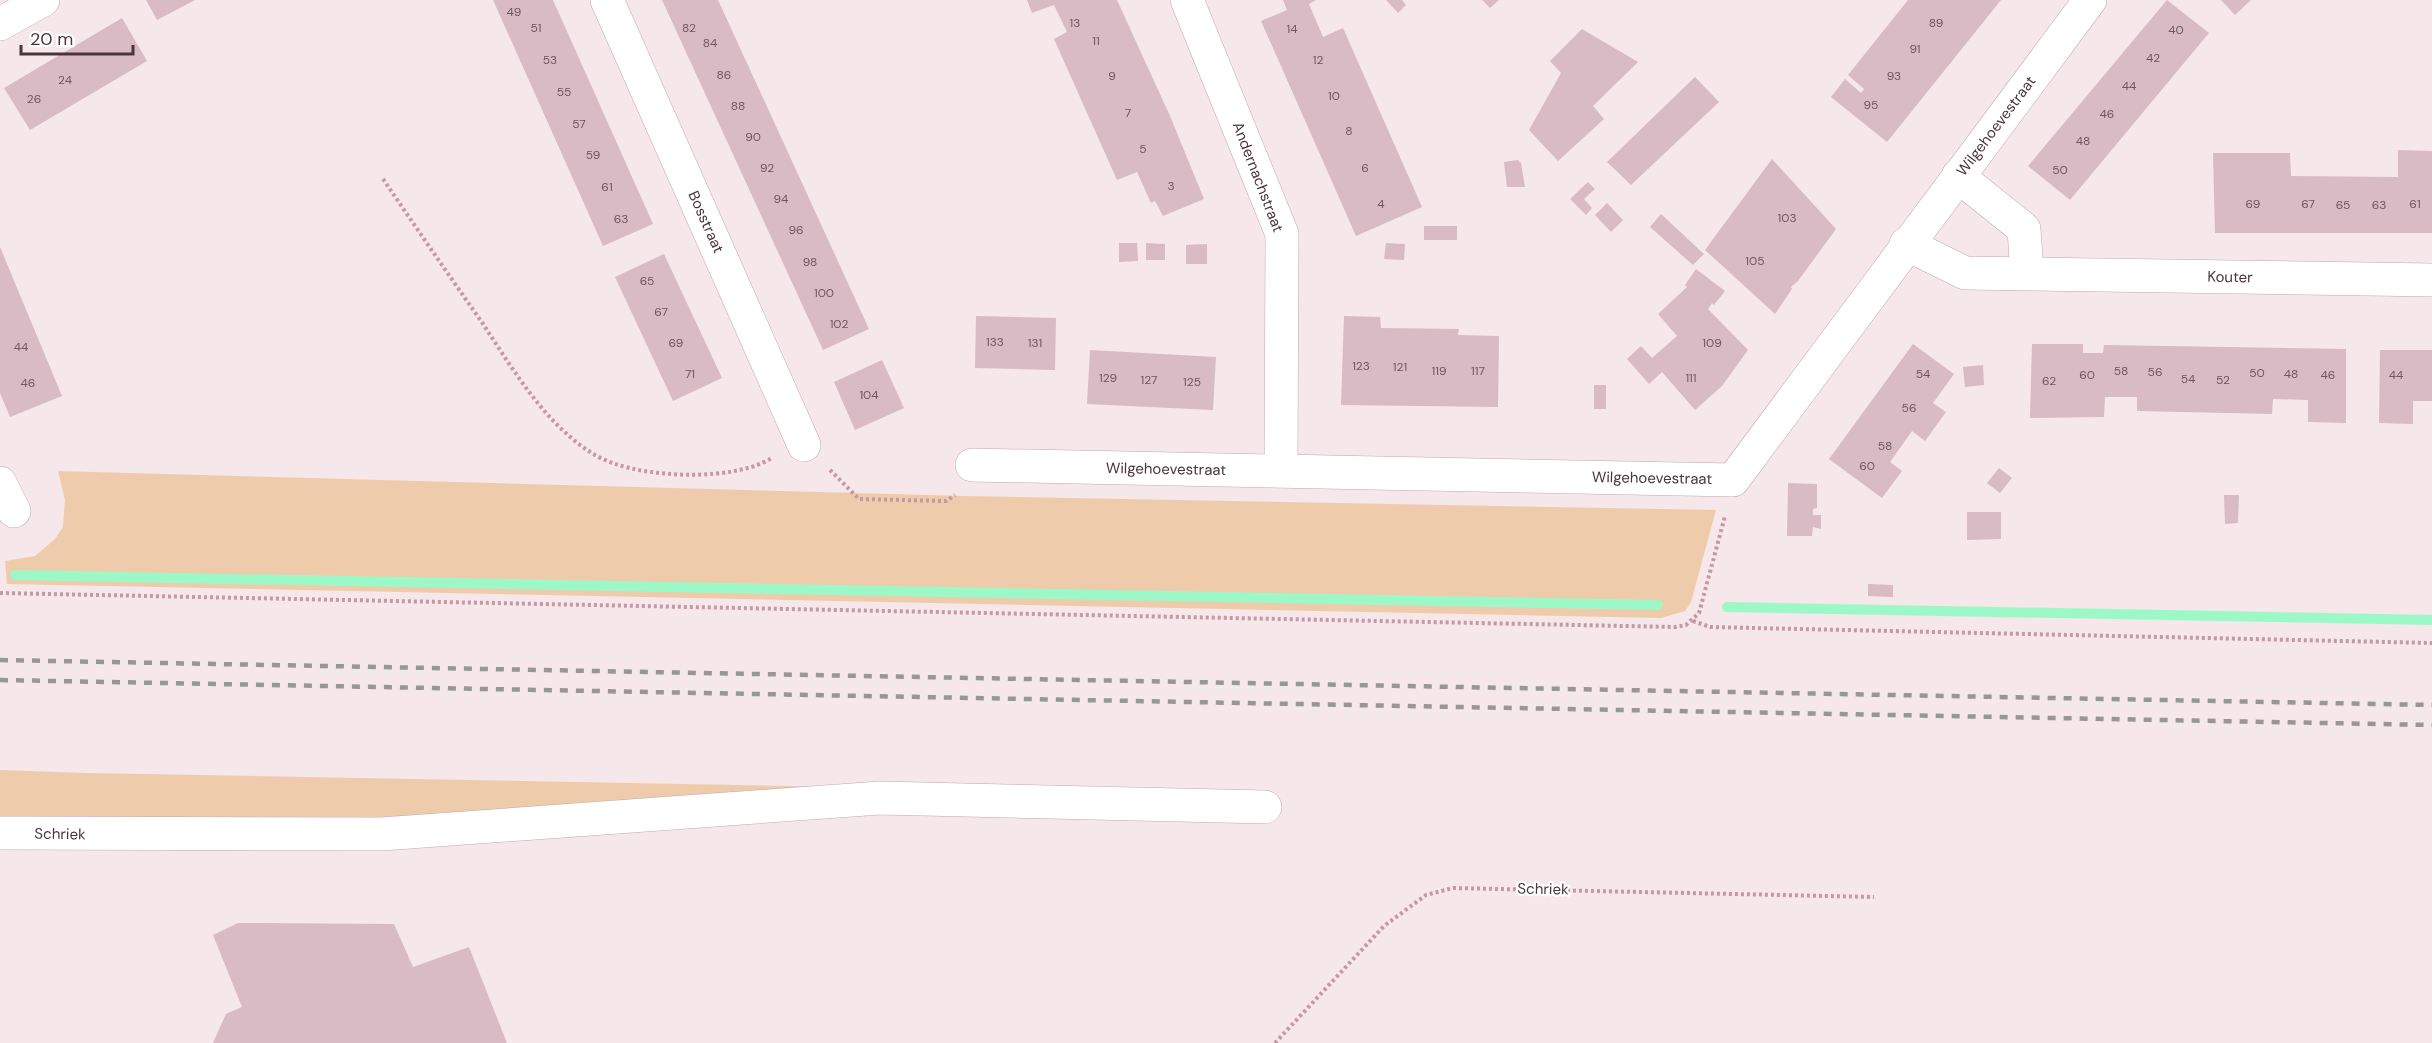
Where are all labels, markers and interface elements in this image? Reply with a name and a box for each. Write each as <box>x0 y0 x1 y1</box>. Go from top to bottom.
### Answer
house number: 49 <box>507 4 521 20</box>
house number: 13 <box>1070 15 1080 31</box>
house number: 89 <box>1929 15 1943 31</box>
scale bar <box>21 18 134 56</box>
house number: 51 <box>530 20 542 36</box>
house number: 82 <box>682 20 696 36</box>
house number: 14 <box>1286 21 1298 37</box>
house number: 40 <box>2168 22 2184 38</box>
text: 20 m <box>30 27 73 51</box>
house number: 11 <box>1092 33 1100 49</box>
house number: 84 <box>703 35 717 51</box>
house number: 91 <box>1909 41 1921 57</box>
house number: 42 <box>2146 50 2160 66</box>
house number: 53 <box>543 52 557 68</box>
house number: 12 <box>1313 52 1323 68</box>
house number: 86 <box>717 67 731 83</box>
house number: 9 <box>1108 68 1116 84</box>
house number: 93 <box>1887 68 1901 84</box>
house number: 24 <box>58 72 72 88</box>
street label: Wilgehoevestraat <box>1952 72 2040 180</box>
house number: 44 <box>2122 78 2136 94</box>
house number: 55 <box>557 84 571 100</box>
house number: 10 <box>1328 88 1340 104</box>
house number: 26 <box>27 91 41 107</box>
house number: 95 <box>1864 97 1878 113</box>
house number: 88 <box>731 98 745 114</box>
house number: 7 <box>1125 105 1131 121</box>
house number: 46 <box>2100 106 2114 122</box>
house number: 57 <box>572 116 586 132</box>
street label: Andernachstraat <box>1228 119 1288 235</box>
house number: 8 <box>1345 123 1353 139</box>
house number: 90 <box>745 129 761 145</box>
house number: 48 <box>2076 133 2090 149</box>
house number: 5 <box>1139 141 1147 157</box>
house number: 59 <box>586 147 600 163</box>
house number: 92 <box>760 160 774 176</box>
house number: 6 <box>1361 160 1369 176</box>
house number: 50 <box>2052 162 2068 178</box>
house number: 3 <box>1167 178 1175 194</box>
house number: 61 <box>601 179 613 195</box>
street label: Bosstraat <box>683 188 729 256</box>
house number: 94 <box>774 191 788 207</box>
house number: 4 <box>1377 196 1385 212</box>
house number: 69 <box>2246 196 2260 212</box>
house number: 67 <box>2301 196 2315 212</box>
house number: 61 <box>2409 196 2421 212</box>
house number: 65 <box>2336 197 2350 213</box>
house number: 63 <box>2372 197 2386 213</box>
house number: 103 <box>1777 210 1797 226</box>
house number: 63 <box>614 211 628 227</box>
house number: 96 <box>788 222 804 238</box>
house number: 105 <box>1745 253 1765 269</box>
house number: 98 <box>803 254 817 270</box>
street label: Kouter <box>2207 267 2253 287</box>
house number: 65 <box>640 273 654 289</box>
house number: 100 <box>814 285 834 301</box>
house number: 67 <box>654 304 668 320</box>
house number: 102 <box>830 316 848 332</box>
house number: 133 <box>986 334 1004 350</box>
house number: 69 <box>669 335 683 351</box>
house number: 131 <box>1028 335 1042 351</box>
house number: 109 <box>1702 335 1722 351</box>
house number: 44 <box>14 339 28 355</box>
house number: 123 <box>1352 358 1370 374</box>
house number: 121 <box>1393 359 1407 375</box>
house number: 119 <box>1431 363 1447 379</box>
house number: 117 <box>1471 363 1485 379</box>
house number: 58 <box>2114 363 2128 379</box>
house number: 56 <box>2148 364 2162 380</box>
house number: 50 <box>2249 365 2265 381</box>
house number: 71 <box>685 366 695 382</box>
house number: 54 <box>1916 366 1930 382</box>
house number: 48 <box>2284 366 2298 382</box>
house number: 60 <box>2079 367 2095 383</box>
house number: 46 <box>2321 367 2335 383</box>
house number: 44 <box>2389 367 2403 383</box>
house number: 129 <box>1099 370 1117 386</box>
house number: 111 <box>1685 370 1697 386</box>
house number: 54 <box>2181 371 2195 387</box>
house number: 127 <box>1141 372 1157 388</box>
house number: 52 <box>2216 372 2230 388</box>
house number: 62 <box>2042 373 2056 389</box>
house number: 125 <box>1183 374 1201 390</box>
house number: 46 <box>21 375 35 391</box>
house number: 104 <box>859 387 879 403</box>
house number: 56 <box>1902 400 1916 416</box>
house number: 58 <box>1878 438 1892 454</box>
street label: Wilgehoevestraat <box>1106 458 1227 480</box>
house number: 60 <box>1859 458 1875 474</box>
street label: Wilgehoevestraat <box>1592 467 1713 489</box>
street label: Schriek <box>34 824 86 844</box>
street label: Schriek <box>1517 879 1569 899</box>

